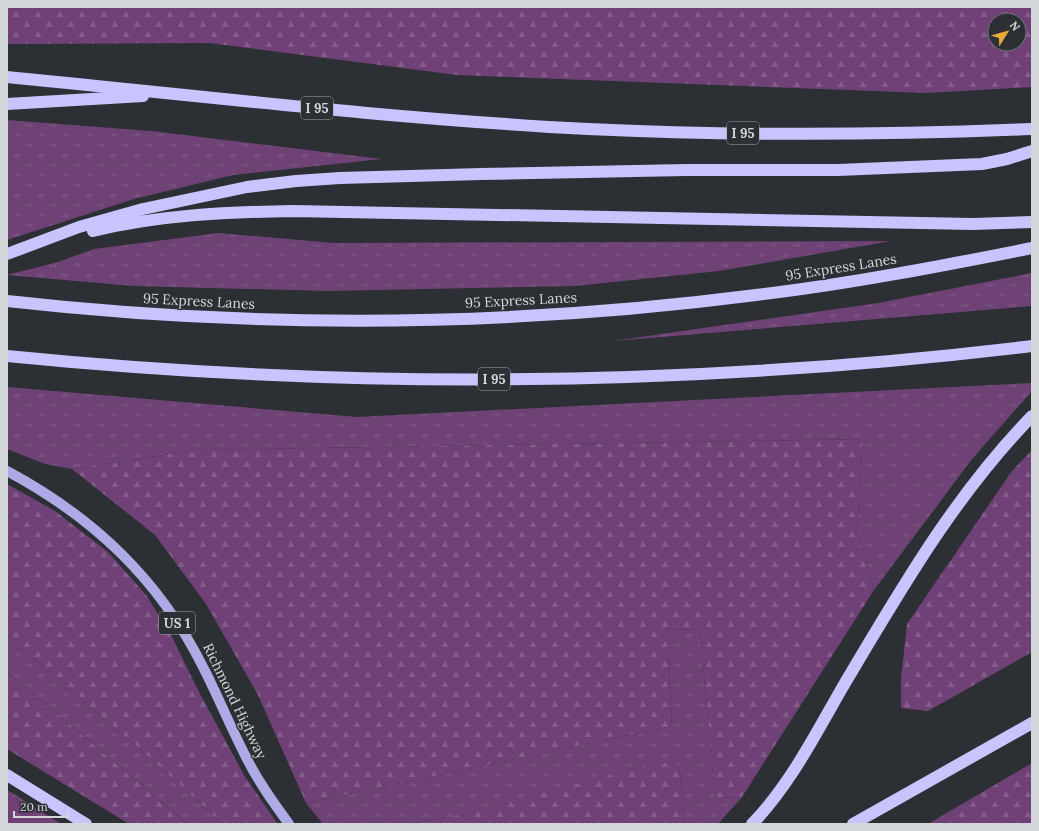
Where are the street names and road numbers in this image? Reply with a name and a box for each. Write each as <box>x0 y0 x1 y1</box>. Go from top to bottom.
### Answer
road number: I 95 <box>301 97 333 119</box>
road number: I 95 <box>727 122 759 144</box>
street label: 95 Express Lanes <box>784 249 898 285</box>
street label: 95 Express Lanes <box>464 288 578 312</box>
street label: 95 Express Lanes <box>142 289 256 313</box>
road number: I 95 <box>478 368 510 390</box>
road number: US 1 <box>159 612 195 634</box>
street label: Richmond Highway <box>199 640 271 762</box>

